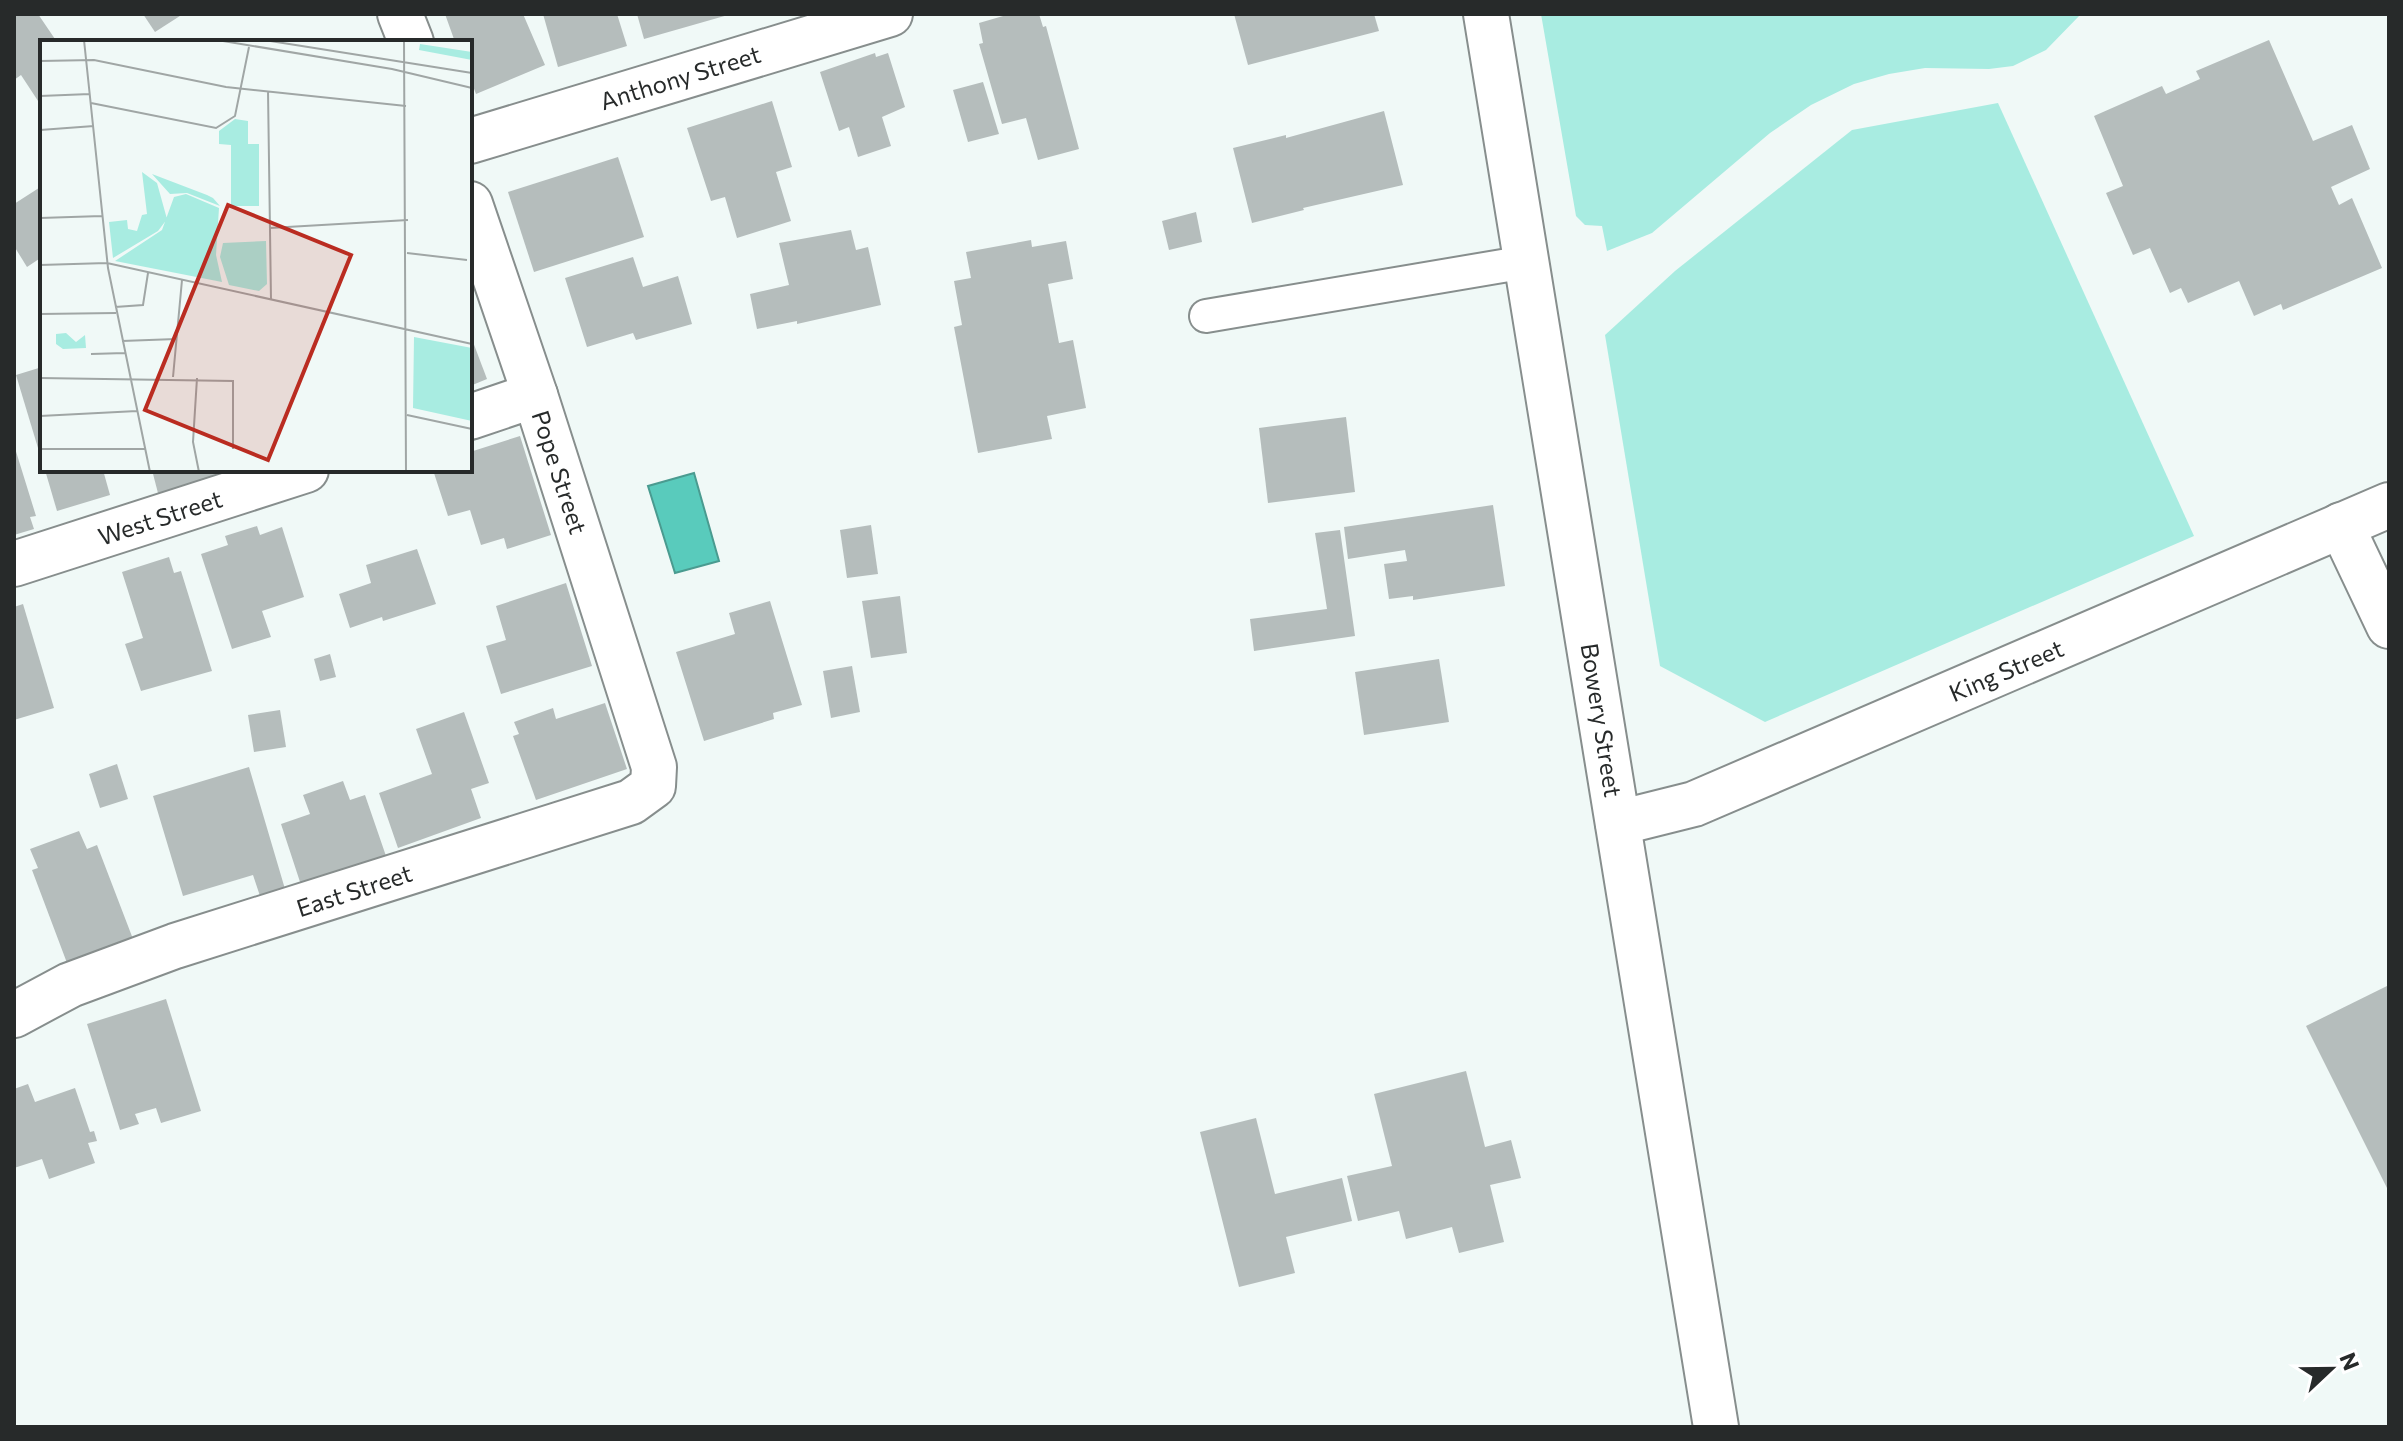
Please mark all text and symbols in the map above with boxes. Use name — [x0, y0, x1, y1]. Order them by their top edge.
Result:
street label: Anthony Street — [596, 39, 764, 115]
inset map — [40, 40, 472, 472]
street label: Pope Street — [526, 407, 594, 538]
street label: West Street — [94, 483, 226, 551]
street label: King Street — [1944, 633, 2068, 707]
street label: Bowery Street — [1576, 641, 1628, 799]
street label: East Street — [292, 858, 416, 922]
north arrow — [2291, 1329, 2371, 1409]
text: N — [2334, 1349, 2366, 1374]

